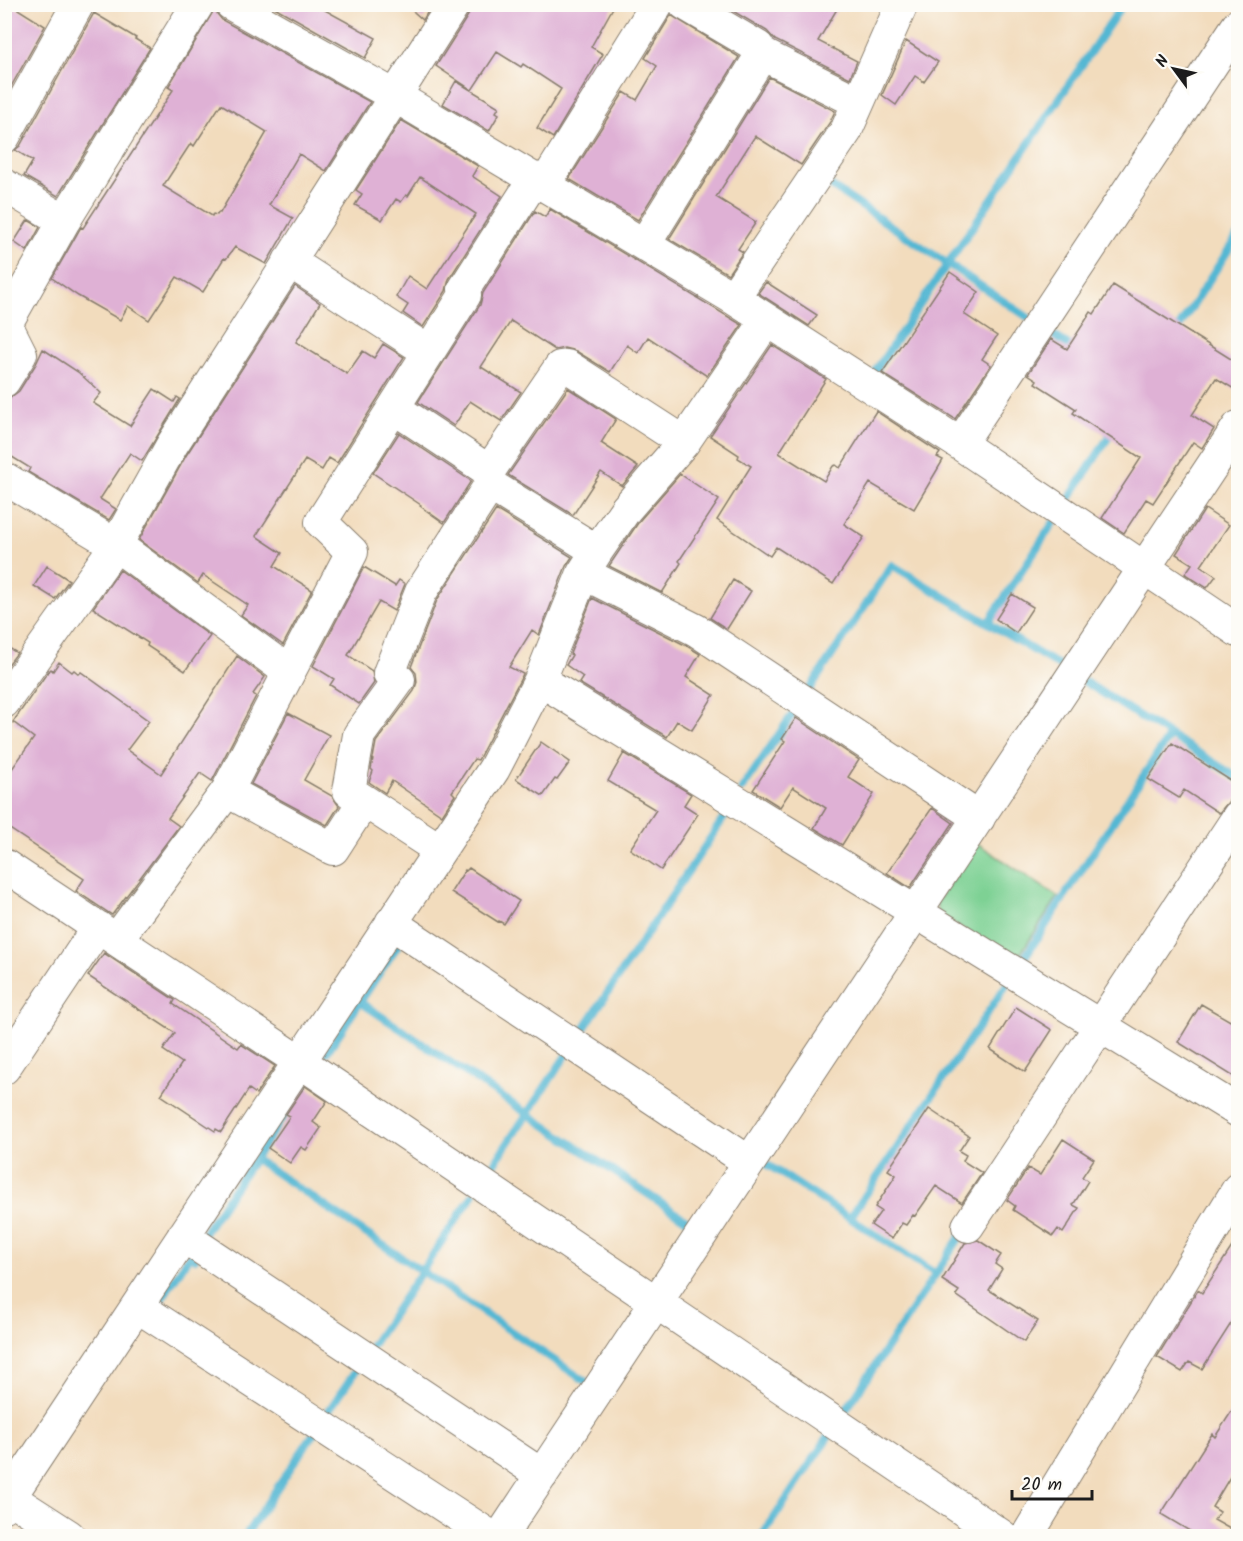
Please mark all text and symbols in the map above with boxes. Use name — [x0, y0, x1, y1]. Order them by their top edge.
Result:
north arrow — [1144, 39, 1204, 99]
text: N — [1149, 51, 1176, 73]
scale bar — [1012, 1463, 1092, 1501]
text: 20 m — [1021, 1471, 1062, 1500]

